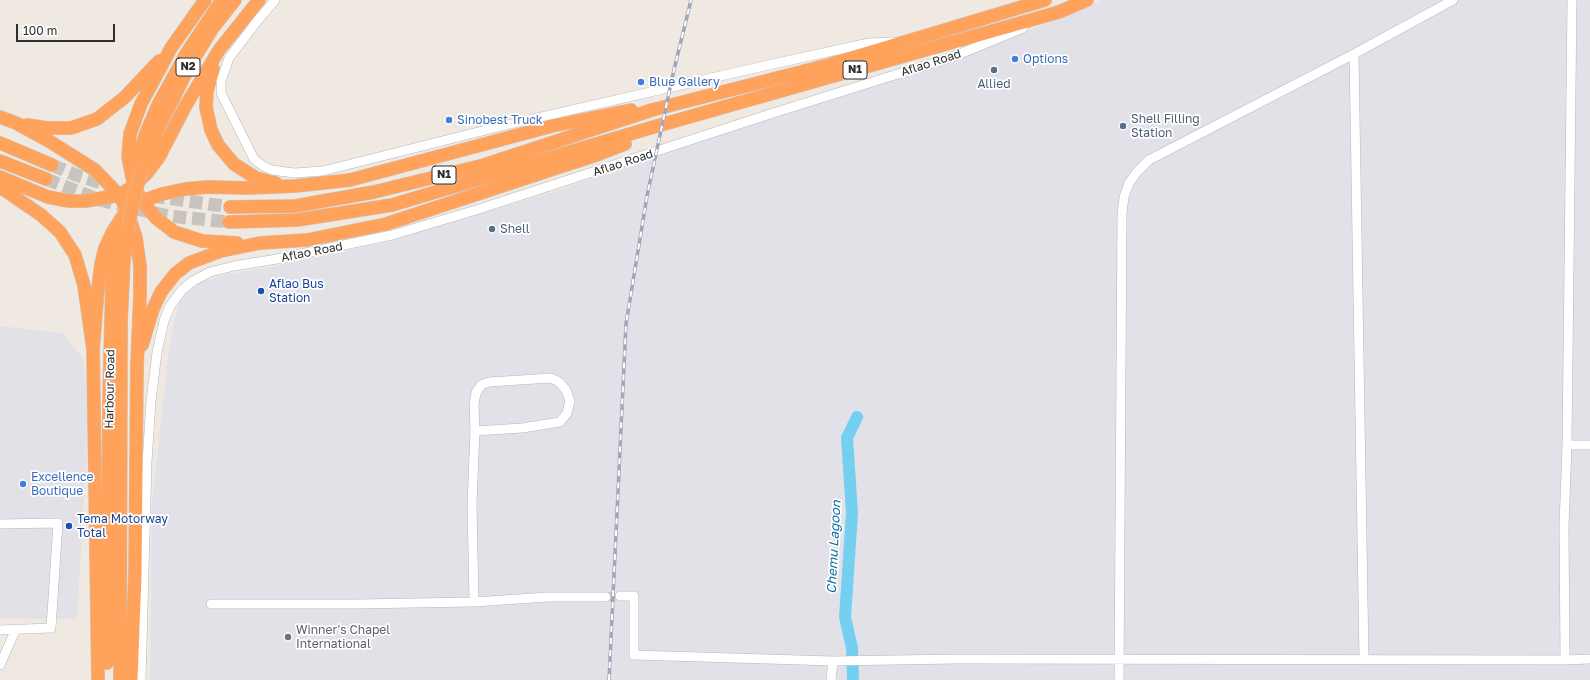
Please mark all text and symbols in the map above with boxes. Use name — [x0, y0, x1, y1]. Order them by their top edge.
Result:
scale bar — [18, 16, 117, 42]
text: 100 m — [23, 23, 57, 38]
street label: Aflao Road — [899, 47, 963, 79]
place label: Options — [1023, 52, 1068, 66]
marker: Options — [1010, 54, 1020, 64]
road number: N2 — [176, 58, 200, 76]
road number: N1 — [843, 61, 867, 79]
marker: Allied — [989, 65, 999, 75]
place label: Blue Gallery — [649, 75, 720, 89]
marker: Blue Gallery — [636, 77, 646, 87]
place label: Allied — [977, 77, 1011, 91]
place label: Shell Filling Station — [1131, 112, 1200, 140]
place label: Sinobest Truck — [457, 113, 543, 127]
marker: Sinobest Truck — [444, 115, 454, 125]
marker: Shell Filling Station — [1118, 121, 1128, 131]
street label: Aflao Road — [591, 147, 655, 179]
road number: N1 — [432, 166, 456, 184]
place label: Shell — [500, 222, 530, 236]
marker: Shell — [487, 224, 497, 234]
street label: Aflao Road — [280, 239, 344, 265]
place label: Aflao Bus Station — [269, 277, 324, 305]
marker: Aflao Bus Station — [256, 286, 266, 296]
street label: Harbour Road — [102, 349, 118, 429]
place label: Excellence Boutique — [31, 470, 94, 498]
marker: Excellence Boutique — [18, 479, 28, 489]
water label: Chemu Lagoon — [824, 500, 844, 594]
place label: Tema Motorway Total — [77, 512, 168, 540]
marker: Tema Motorway Total — [64, 521, 74, 531]
place label: Winner's Chapel International — [296, 623, 390, 651]
marker: Winner's Chapel International — [283, 632, 293, 642]

